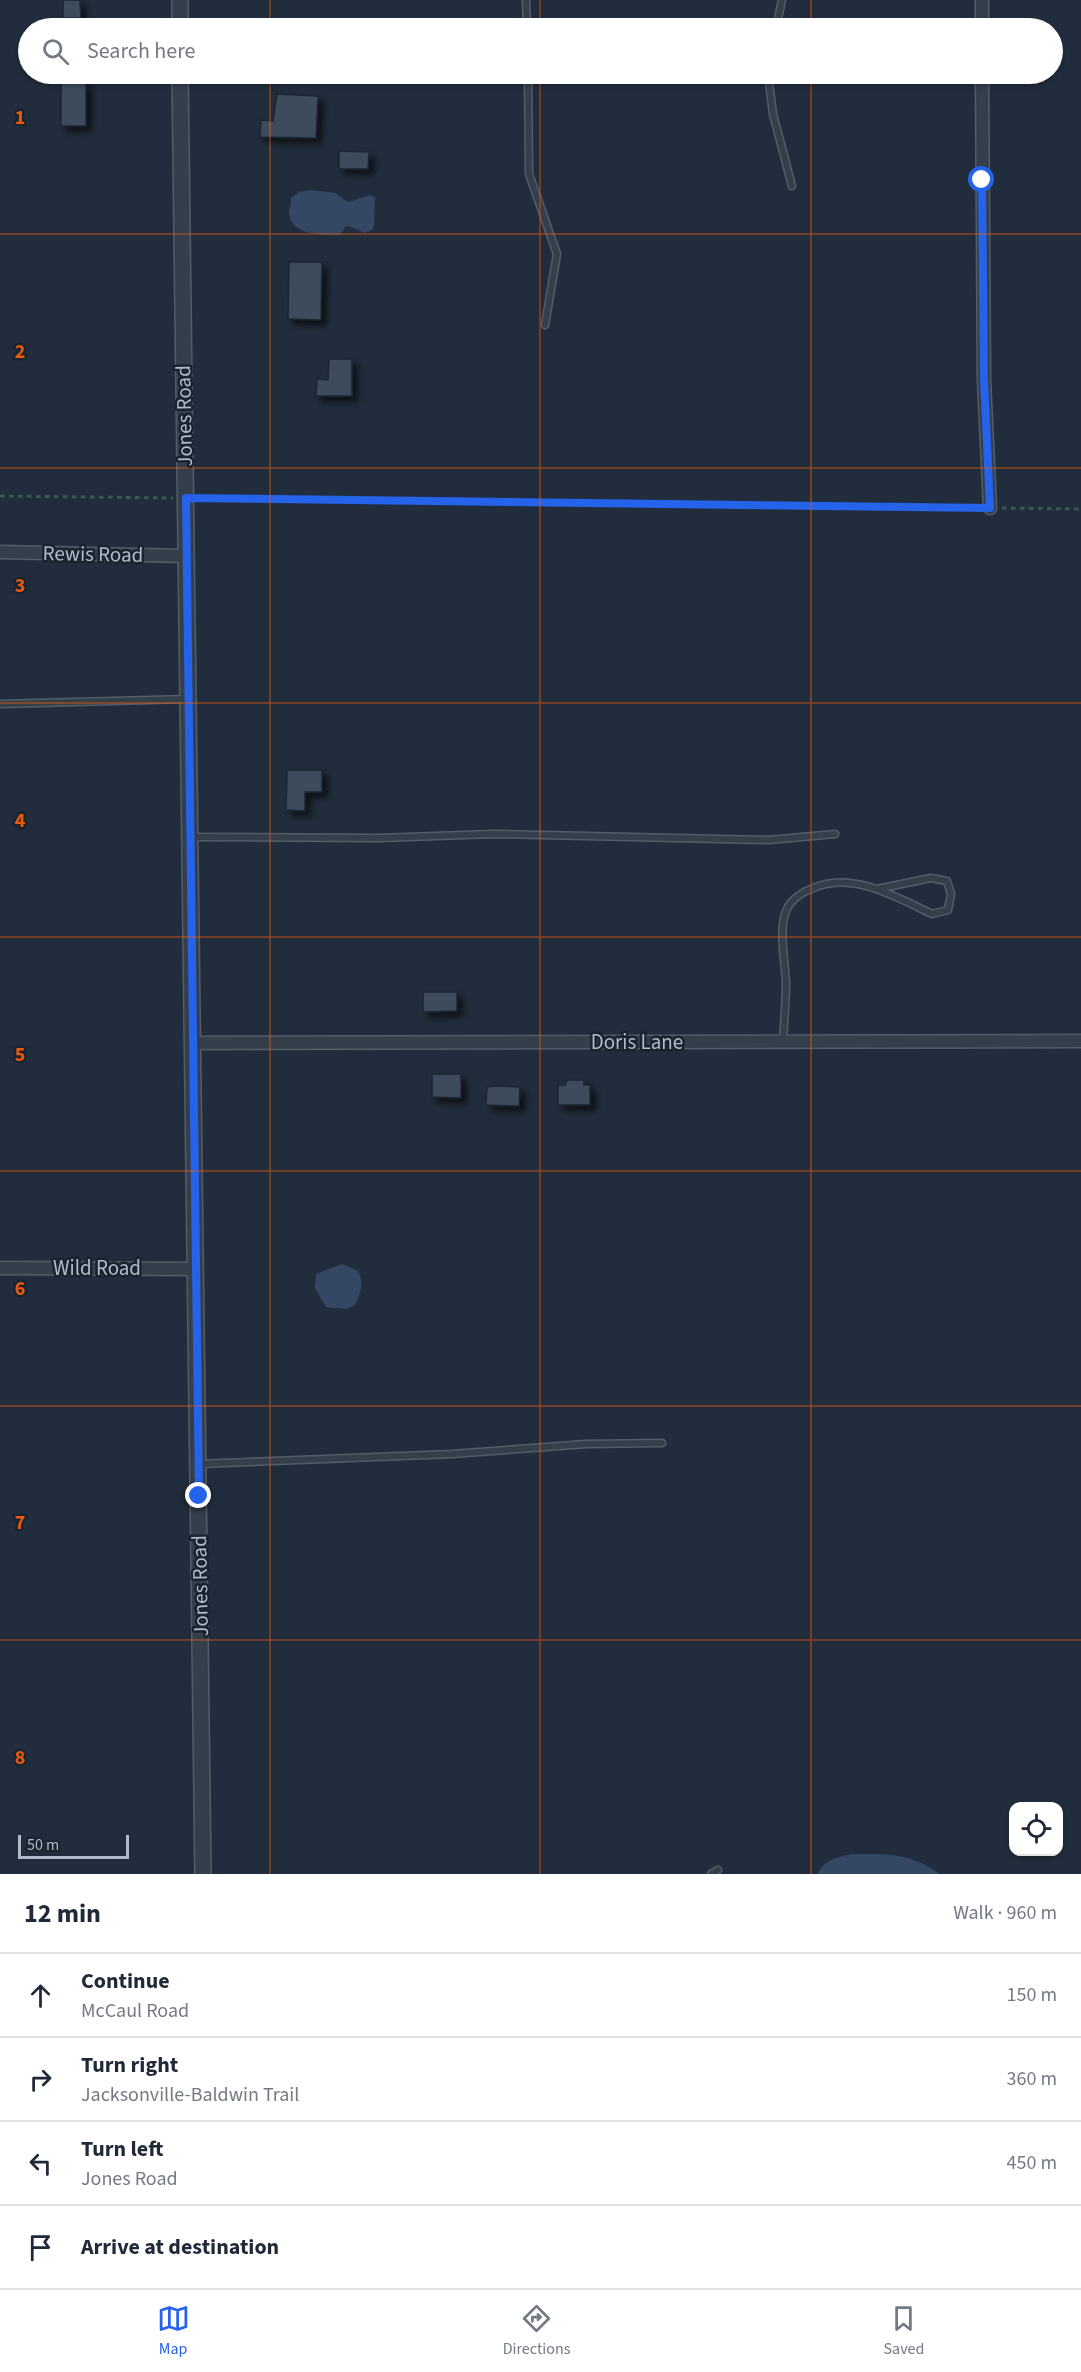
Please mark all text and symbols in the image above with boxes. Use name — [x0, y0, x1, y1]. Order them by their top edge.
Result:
search box — [18, 18, 1063, 84]
icon: search — [39, 35, 72, 68]
text: Search here — [87, 35, 195, 67]
text: 1 — [15, 104, 25, 132]
route start — [968, 166, 994, 192]
text: 2 — [15, 338, 25, 366]
street label: Jones Road — [168, 365, 200, 467]
street label: Rewis Road — [42, 538, 144, 570]
text: 3 — [15, 572, 25, 600]
text: 4 — [15, 807, 26, 835]
street label: Doris Lane — [591, 1027, 683, 1057]
text: 5 — [15, 1041, 25, 1069]
street label: Wild Road — [53, 1253, 141, 1283]
text: 6 — [15, 1275, 25, 1303]
route end — [185, 1482, 211, 1508]
text: 7 — [15, 1509, 25, 1537]
street label: Jones Road — [184, 1535, 216, 1637]
text: 8 — [15, 1744, 25, 1772]
map controls — [1009, 1802, 1063, 1856]
button: locate — [1009, 1802, 1063, 1856]
scale bar — [18, 1832, 129, 1860]
text: 50 m — [27, 1834, 59, 1856]
text: 12 min — [24, 1895, 101, 1932]
text: Walk · 960 m — [953, 1899, 1057, 1927]
text: Continue — [81, 1965, 170, 1997]
icon: ahead — [24, 1979, 57, 2012]
text: 150 m — [1007, 1981, 1057, 2009]
text: McCaul Road — [81, 1997, 189, 2025]
text: Turn right — [81, 2049, 178, 2081]
icon: right — [24, 2063, 57, 2096]
text: 360 m — [1007, 2065, 1057, 2093]
text: Jacksonville-Baldwin Trail — [81, 2081, 299, 2109]
text: Turn left — [81, 2133, 163, 2165]
icon: left — [24, 2147, 57, 2180]
text: 450 m — [1007, 2149, 1057, 2177]
text: Jones Road — [81, 2165, 178, 2193]
icon: arrive — [24, 2231, 57, 2264]
text: Arrive at destination — [81, 2231, 279, 2263]
tab: Map — [157, 2302, 190, 2360]
tab: Directions — [503, 2302, 570, 2360]
tab: Saved — [884, 2302, 924, 2360]

